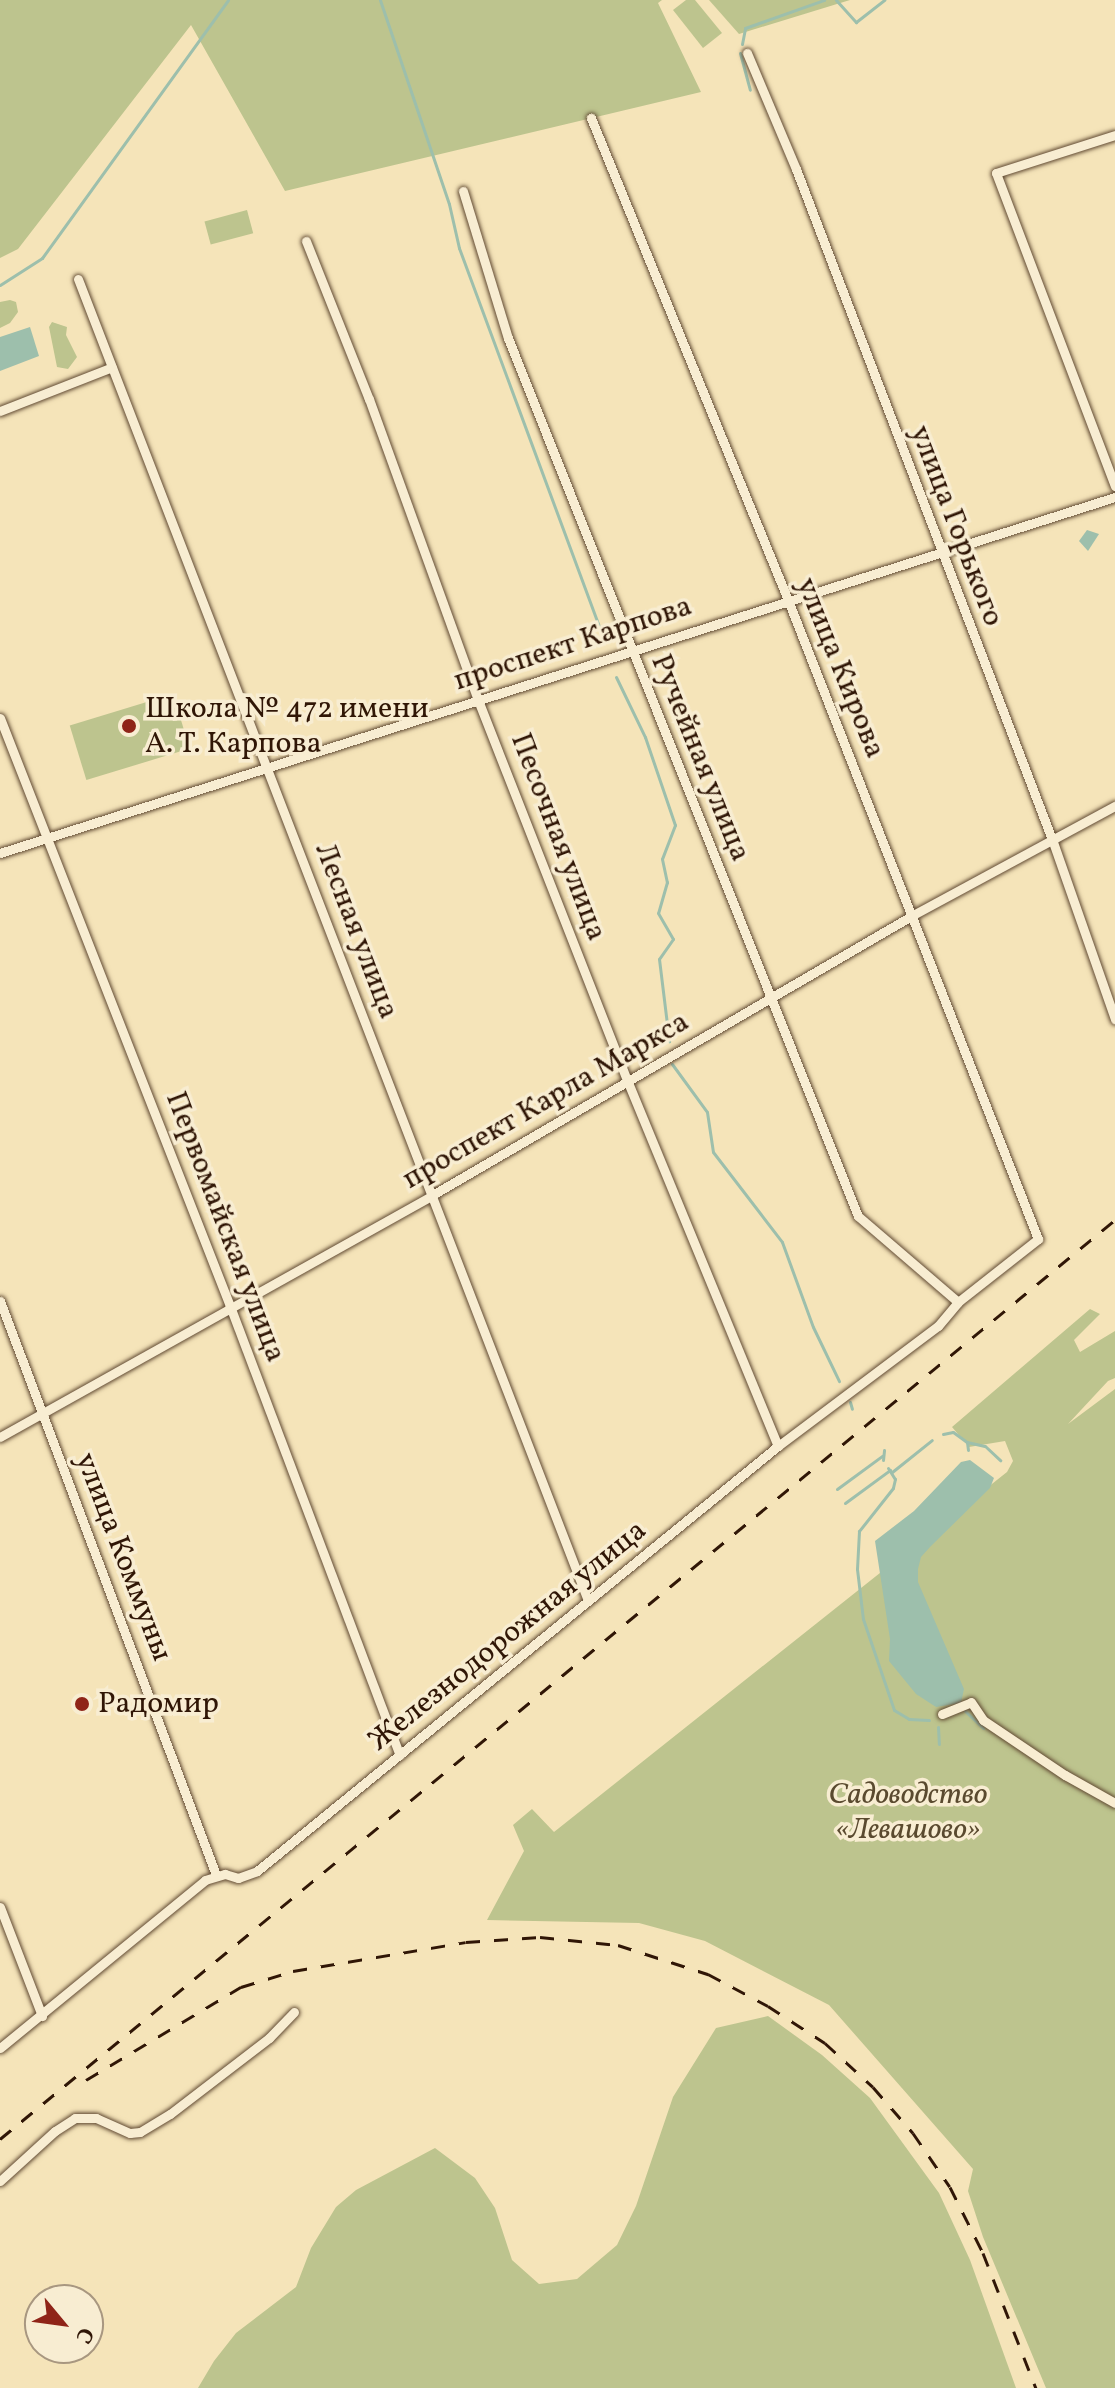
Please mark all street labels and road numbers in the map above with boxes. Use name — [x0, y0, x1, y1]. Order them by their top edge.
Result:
street label: улица Горького — [901, 420, 1011, 632]
street label: улица Кирова — [787, 573, 893, 763]
street label: проспект Карпова — [450, 589, 696, 699]
street label: Ручейная улица — [642, 649, 758, 867]
street label: Песочная улица — [502, 728, 614, 946]
street label: Лесная улица — [306, 838, 406, 1024]
street label: проспект Карла Маркса — [396, 1004, 696, 1198]
street label: Первомайская улица — [157, 1086, 293, 1368]
street label: улица Коммуны — [67, 1448, 179, 1666]
street label: Железнодорожная улица — [362, 1513, 654, 1759]

